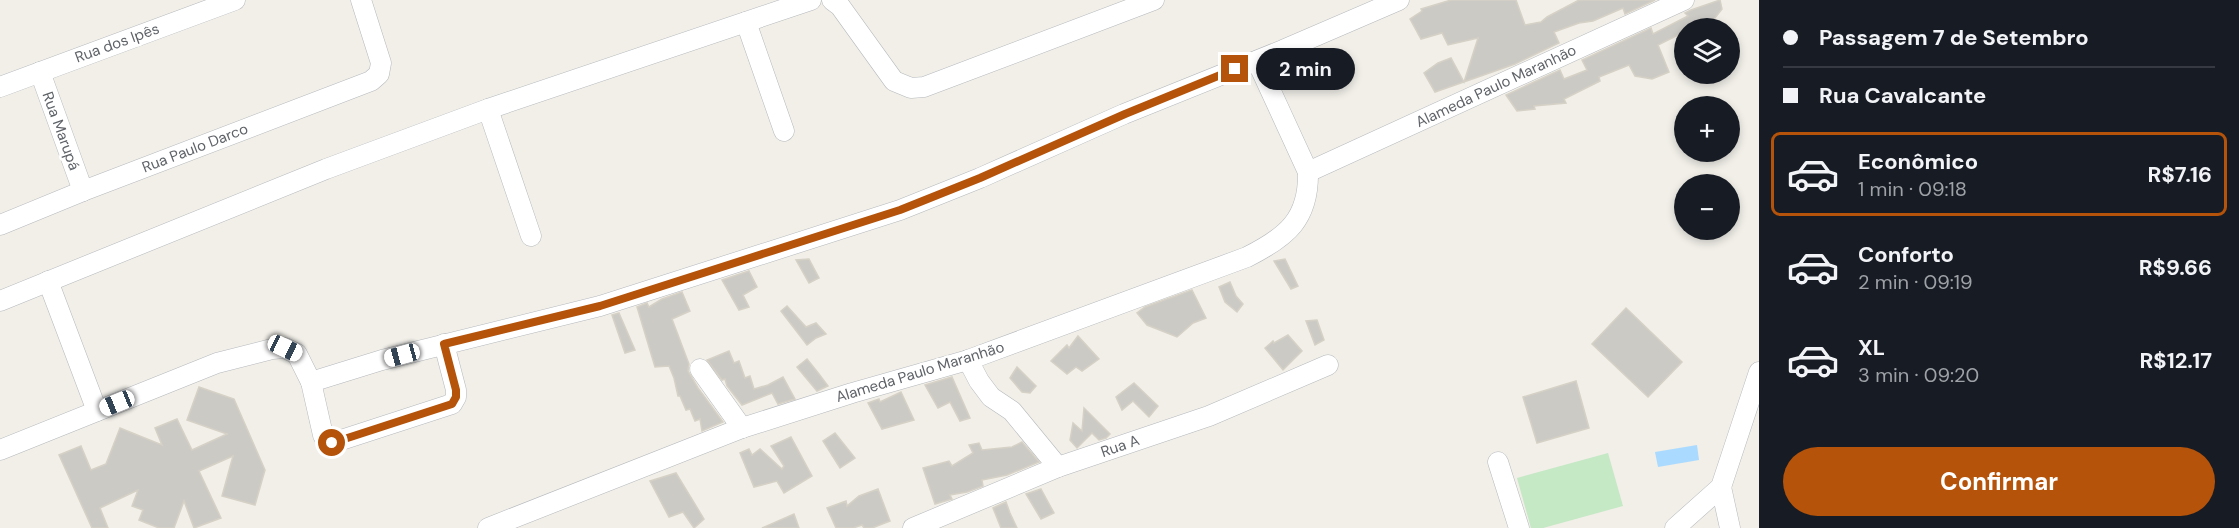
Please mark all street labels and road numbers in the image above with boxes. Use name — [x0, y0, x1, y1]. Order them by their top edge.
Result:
street label: Rua dos Ipês — [72, 18, 162, 68]
street label: Alameda Paulo Maranhão — [1412, 40, 1580, 132]
street label: Rua Marupá — [38, 89, 84, 173]
street label: Rua Paulo Darco — [139, 119, 251, 177]
street label: Alameda Paulo Maranhão — [833, 337, 1007, 407]
street label: Rua A — [1098, 430, 1142, 462]

